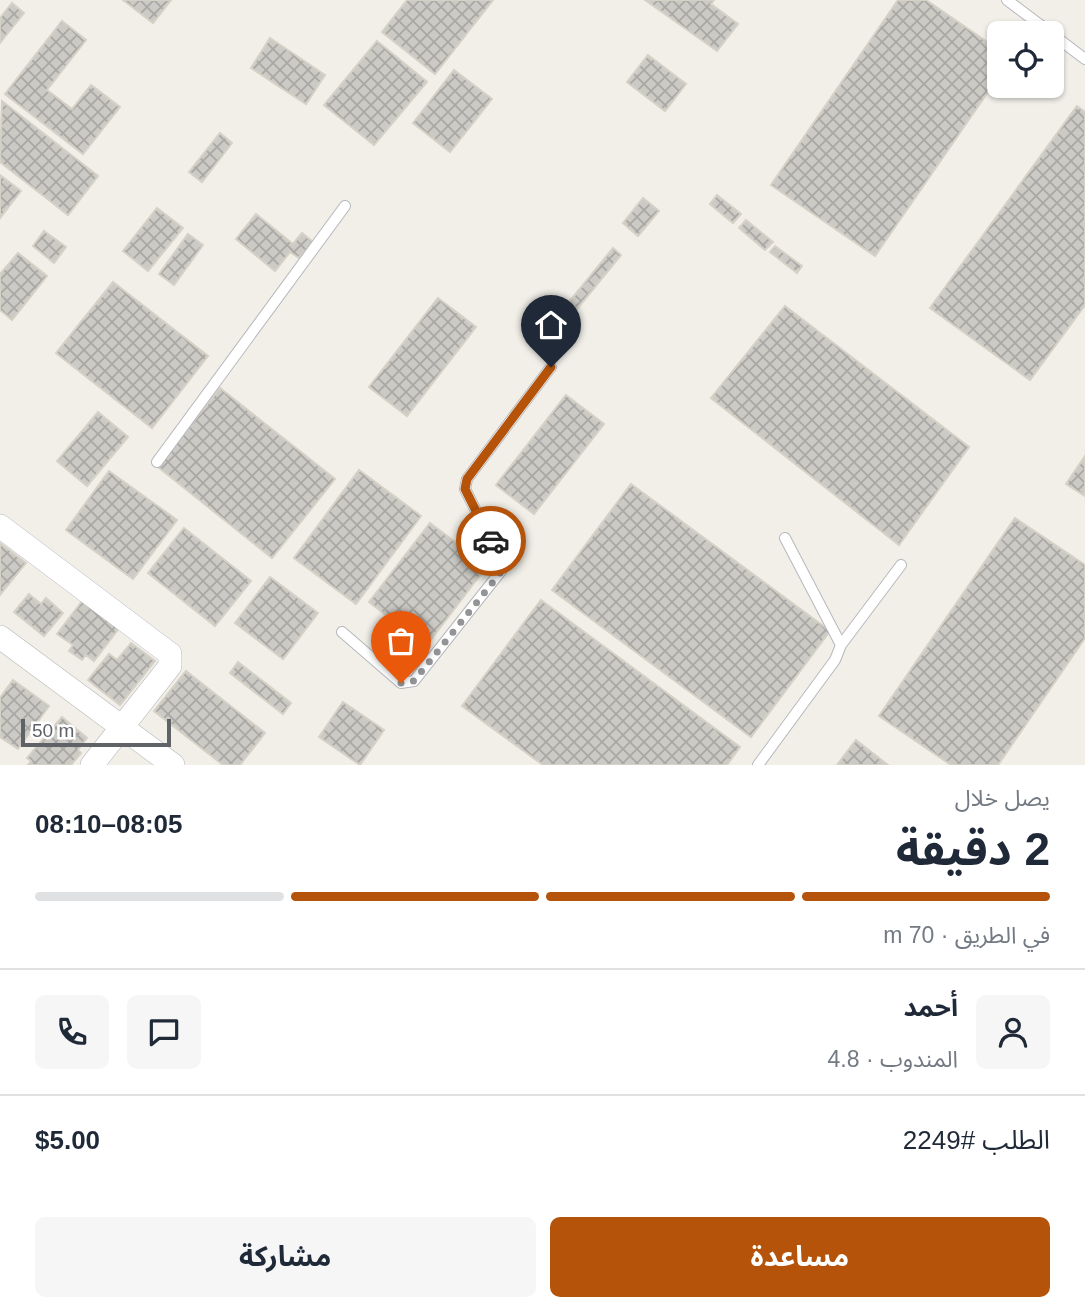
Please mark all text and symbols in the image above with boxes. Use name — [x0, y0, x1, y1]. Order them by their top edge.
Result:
map controls — [987, 21, 1064, 98]
button: locate — [987, 21, 1064, 98]
pin — [521, 295, 581, 367]
icon: home — [532, 306, 570, 344]
courier — [456, 506, 526, 576]
icon: car — [472, 522, 510, 560]
pin — [371, 611, 431, 683]
icon: bag — [382, 622, 420, 660]
scale bar — [21, 716, 172, 748]
text: 50 m — [32, 720, 74, 741]
text: يصل خلال — [955, 785, 1050, 811]
text: 08:05–08:10 — [35, 809, 182, 839]
text: 2 دقيقة — [896, 823, 1050, 875]
text: في الطريق · 70 m — [883, 922, 1050, 948]
text: أحمد — [904, 992, 958, 1022]
button: phone — [35, 995, 109, 1069]
button: chat — [127, 995, 201, 1069]
button: person — [976, 995, 1050, 1069]
text: المندوب · 4.8 — [828, 1046, 958, 1072]
text: $5.00 — [35, 1125, 100, 1155]
text: الطلب #2249 — [903, 1125, 1050, 1155]
button: مشاركة — [35, 1217, 536, 1297]
button: مساعدة — [550, 1217, 1050, 1297]

